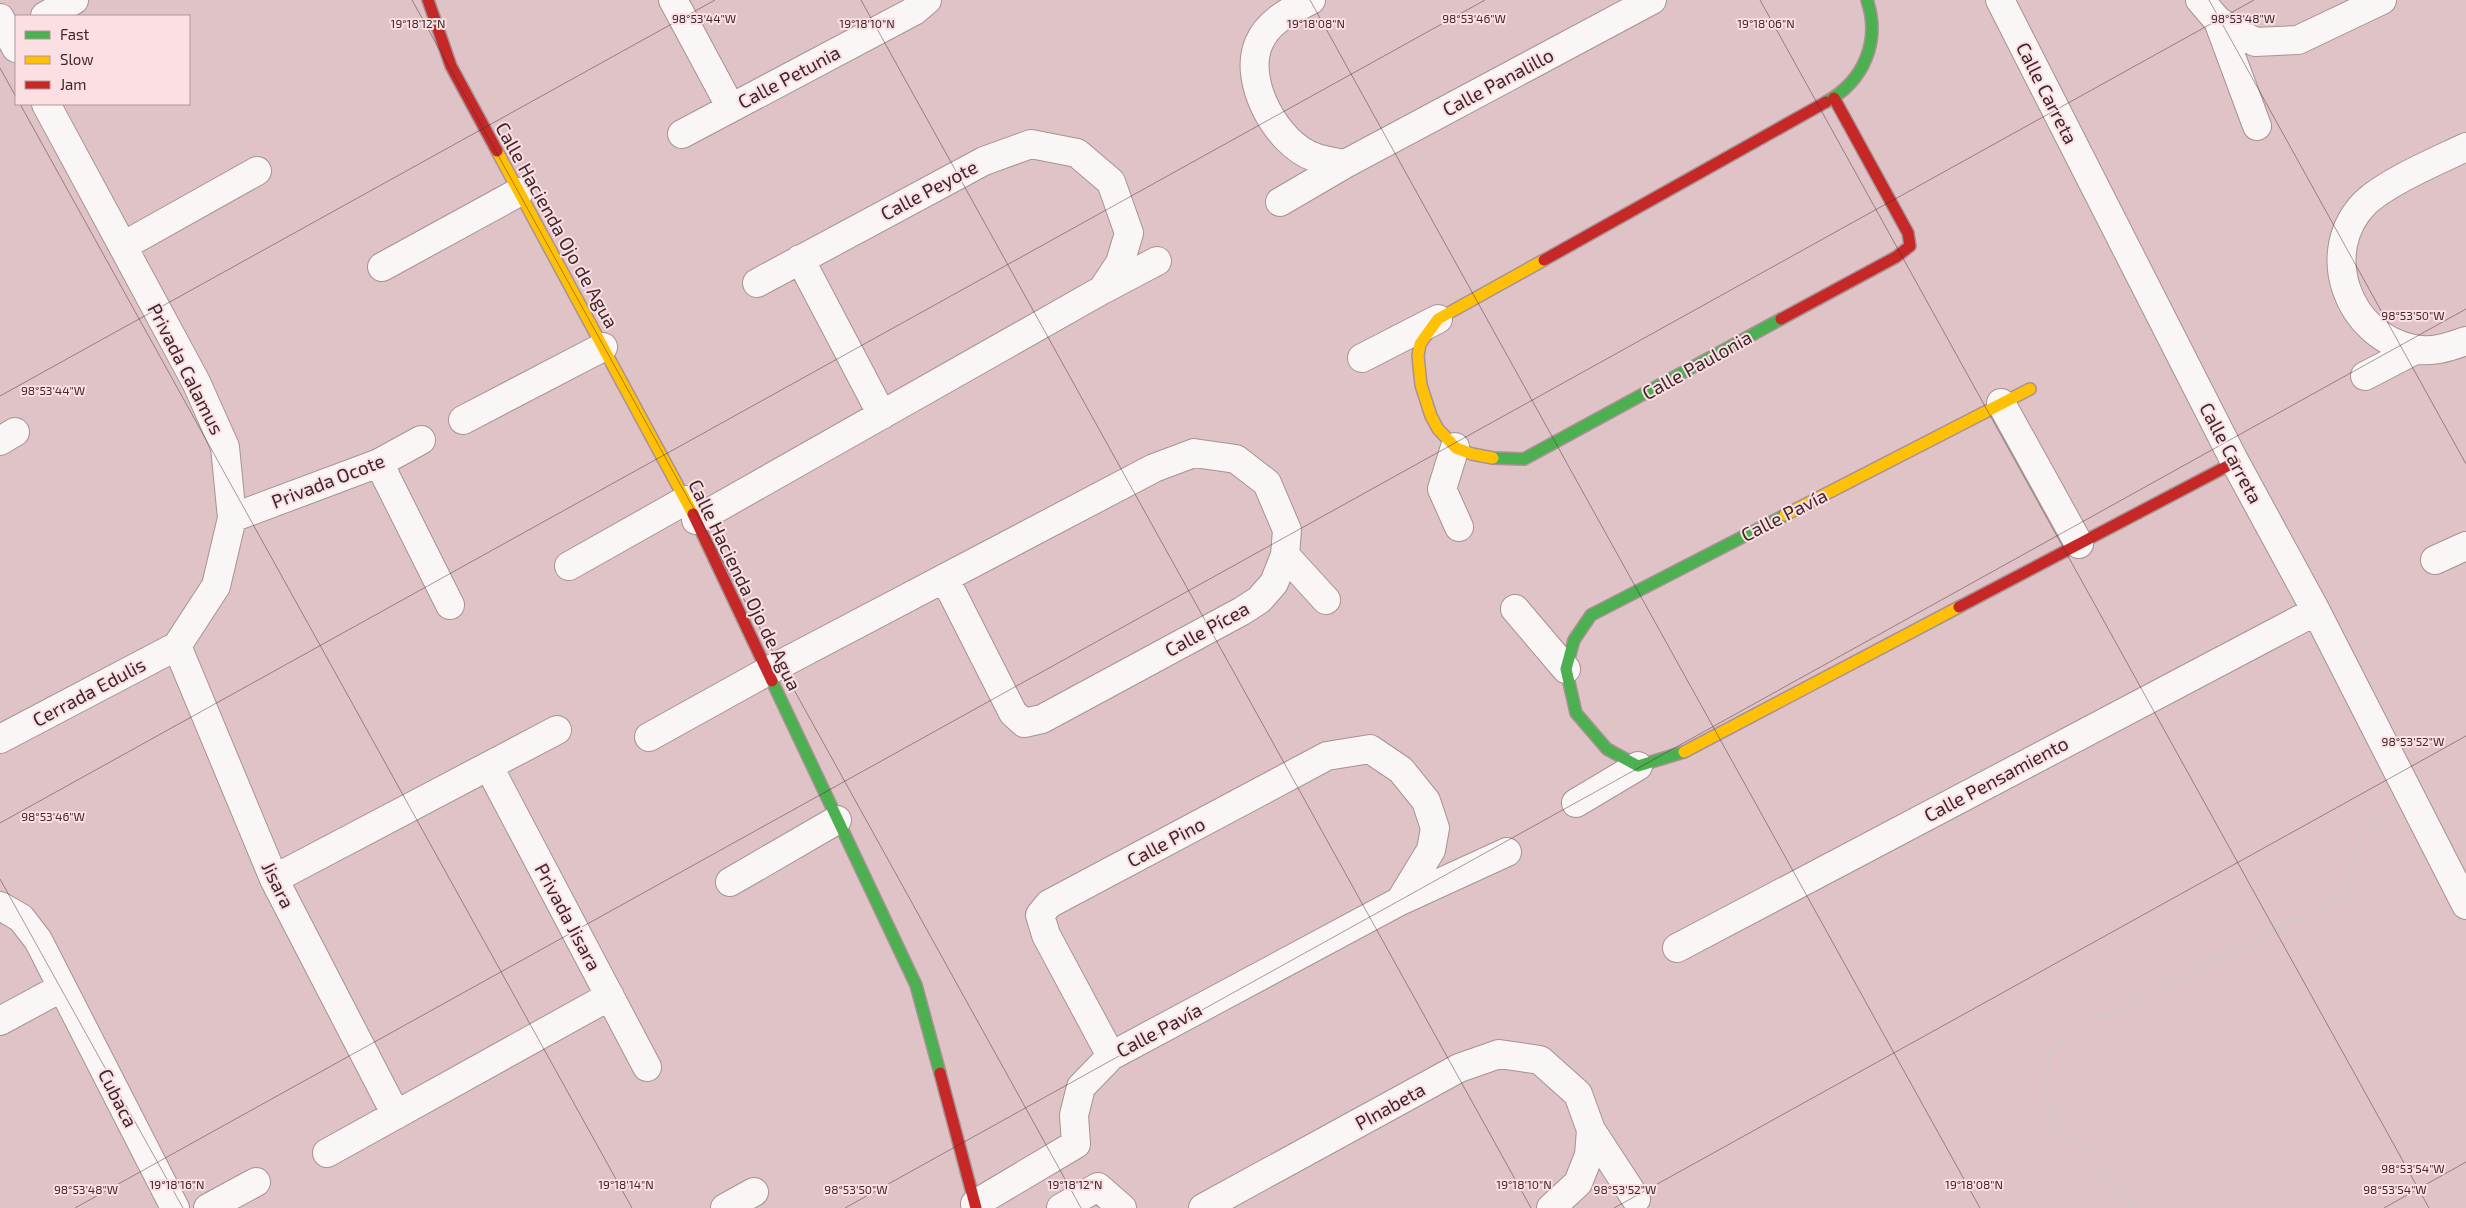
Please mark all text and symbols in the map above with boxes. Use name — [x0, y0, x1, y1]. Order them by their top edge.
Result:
text: 98°53'44"W — [672, 11, 736, 25]
text: 98°53'46"W — [1442, 11, 1506, 25]
text: 98°53'48"W — [2211, 11, 2275, 25]
legend — [15, 15, 190, 105]
text: 19°18'12"N — [391, 16, 445, 30]
text: 19°18'10"N — [839, 16, 895, 30]
text: 19°18'08"N — [1287, 16, 1345, 30]
text: 19°18'06"N — [1737, 16, 1795, 30]
text: Fast — [60, 25, 90, 43]
street label: Calle Carreta — [2012, 38, 2083, 148]
street label: Calle Petunia — [734, 40, 844, 113]
street label: Calle Panalillo — [1438, 43, 1557, 120]
text: Slow — [60, 50, 94, 68]
text: Jam — [60, 75, 86, 93]
street label: Calle Hacienda Ojo de Agua — [491, 118, 624, 332]
street label: Calle Peyote — [876, 154, 981, 225]
street label: Privada Calamus — [144, 299, 229, 438]
text: 98°53'50"W — [2381, 308, 2445, 322]
street label: Calle Paulonia — [1638, 325, 1756, 404]
text: 98°53'44"W — [21, 383, 85, 397]
street label: Calle Carreta — [2195, 398, 2268, 507]
street label: Privada Ocote — [268, 448, 388, 513]
street label: Calle Hacienda Ojo de Agua — [684, 476, 807, 694]
street label: Calle Pavía — [1737, 483, 1831, 546]
street label: Calle Pícea — [1161, 596, 1253, 661]
street label: Cerrada Edulis — [28, 652, 149, 731]
street label: Calle Pensamiento — [1920, 731, 2072, 826]
text: 98°53'52"W — [2382, 734, 2444, 748]
text: 98°53'46"W — [21, 809, 85, 823]
street label: Calle Pino — [1123, 812, 1209, 872]
street label: Jisara — [257, 858, 300, 912]
street label: Privada Jisara — [530, 859, 606, 974]
street label: Calle Pavía — [1112, 997, 1206, 1062]
street label: Cubaca — [94, 1065, 143, 1131]
street label: PInabeta — [1351, 1077, 1429, 1134]
text: 98°53'54"W — [2381, 1161, 2445, 1175]
text: 19°18'16"N — [150, 1177, 204, 1191]
text: 19°18'14"N — [598, 1177, 654, 1191]
text: 19°18'12"N — [1048, 1177, 1102, 1191]
text: 19°18'10"N — [1496, 1177, 1552, 1191]
text: 19°18'08"N — [1945, 1177, 2003, 1191]
text: 98°53'48"W — [54, 1182, 118, 1196]
text: 98°53'50"W — [824, 1182, 888, 1196]
text: 98°53'52"W — [1594, 1182, 1656, 1196]
text: 98°53'54"W — [2363, 1182, 2427, 1196]

